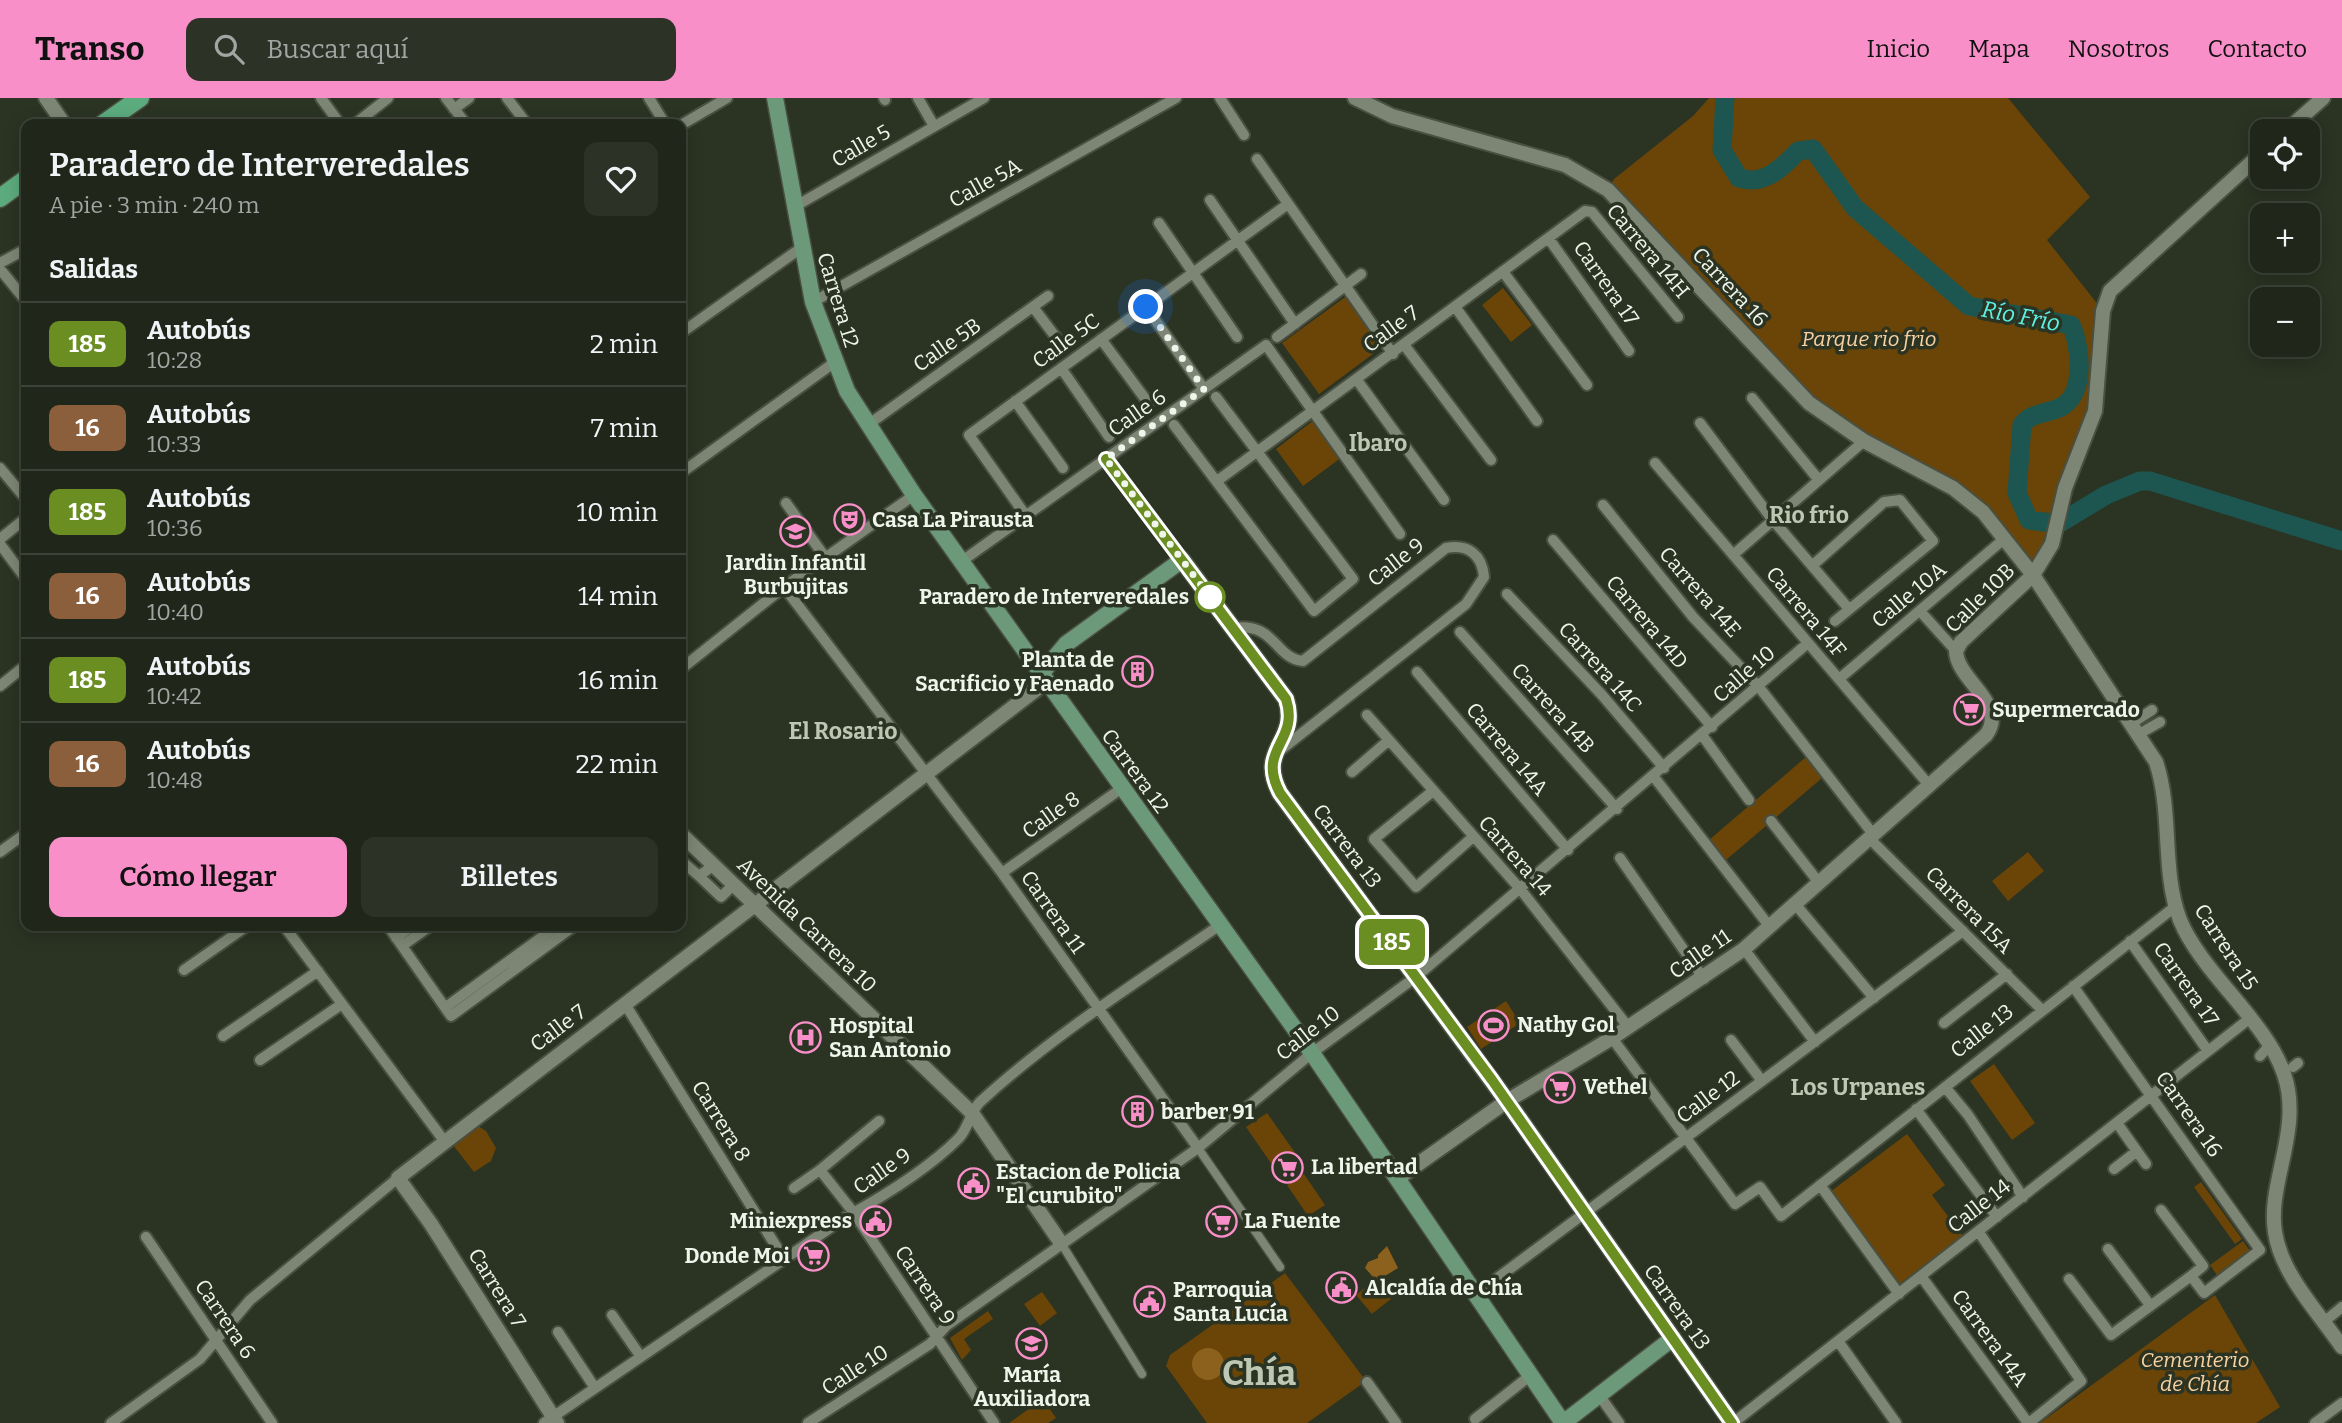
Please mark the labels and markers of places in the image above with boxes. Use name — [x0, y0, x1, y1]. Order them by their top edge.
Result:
theatre icon: Casa La Pirausta — [832, 503, 866, 537]
place label: Casa La Pirausta — [872, 507, 1034, 533]
school or university icon: Jardin Infantil Burbujitas — [779, 514, 813, 548]
place label: Jardin Infantil Burbujitas — [725, 550, 867, 600]
marker: Paradero de Interveredales — [1195, 582, 1225, 612]
place label: Paradero de Interveredales — [919, 584, 1189, 610]
place label: Planta de Sacrificio y Faenado — [915, 647, 1114, 697]
building icon: Planta de Sacrificio y Faenado — [1120, 655, 1154, 689]
supermarket icon: Supermercado — [1952, 693, 1986, 727]
place label: Supermercado — [1992, 697, 2140, 723]
sports icon: Nathy Gol — [1477, 1008, 1511, 1042]
place label: Nathy Gol — [1517, 1012, 1615, 1038]
place label: Hospital San Antonio — [829, 1013, 951, 1063]
hospital icon: Hospital San Antonio — [789, 1021, 823, 1055]
supermarket icon: Vethel — [1543, 1070, 1577, 1104]
place label: Vethel — [1583, 1074, 1648, 1100]
building icon: barber 91 — [1121, 1095, 1155, 1129]
place label: barber 91 — [1161, 1099, 1254, 1125]
supermarket icon: La libertad — [1271, 1150, 1305, 1184]
place label: La libertad — [1311, 1154, 1418, 1180]
place label: Estacion de Policia "El curubito" — [996, 1159, 1180, 1209]
public building icon: Estacion de Policia "El curubito" — [956, 1167, 990, 1201]
public building icon: Miniexpress — [858, 1204, 892, 1238]
supermarket icon: La Fuente — [1204, 1204, 1238, 1238]
place label: Miniexpress — [730, 1208, 852, 1234]
place label: La Fuente — [1244, 1208, 1341, 1234]
supermarket icon: Donde Moi — [796, 1239, 830, 1273]
place label: Donde Moi — [685, 1243, 790, 1269]
public building icon: Alcaldía de Chía — [1325, 1271, 1359, 1305]
place label: Alcaldía de Chía — [1365, 1275, 1523, 1301]
place label: Parroquia Santa Lucía — [1173, 1277, 1288, 1327]
public building icon: Parroquia Santa Lucía — [1133, 1285, 1167, 1319]
school or university icon: María Auxiliadora — [1015, 1326, 1049, 1360]
place label: María Auxiliadora — [974, 1362, 1091, 1412]

